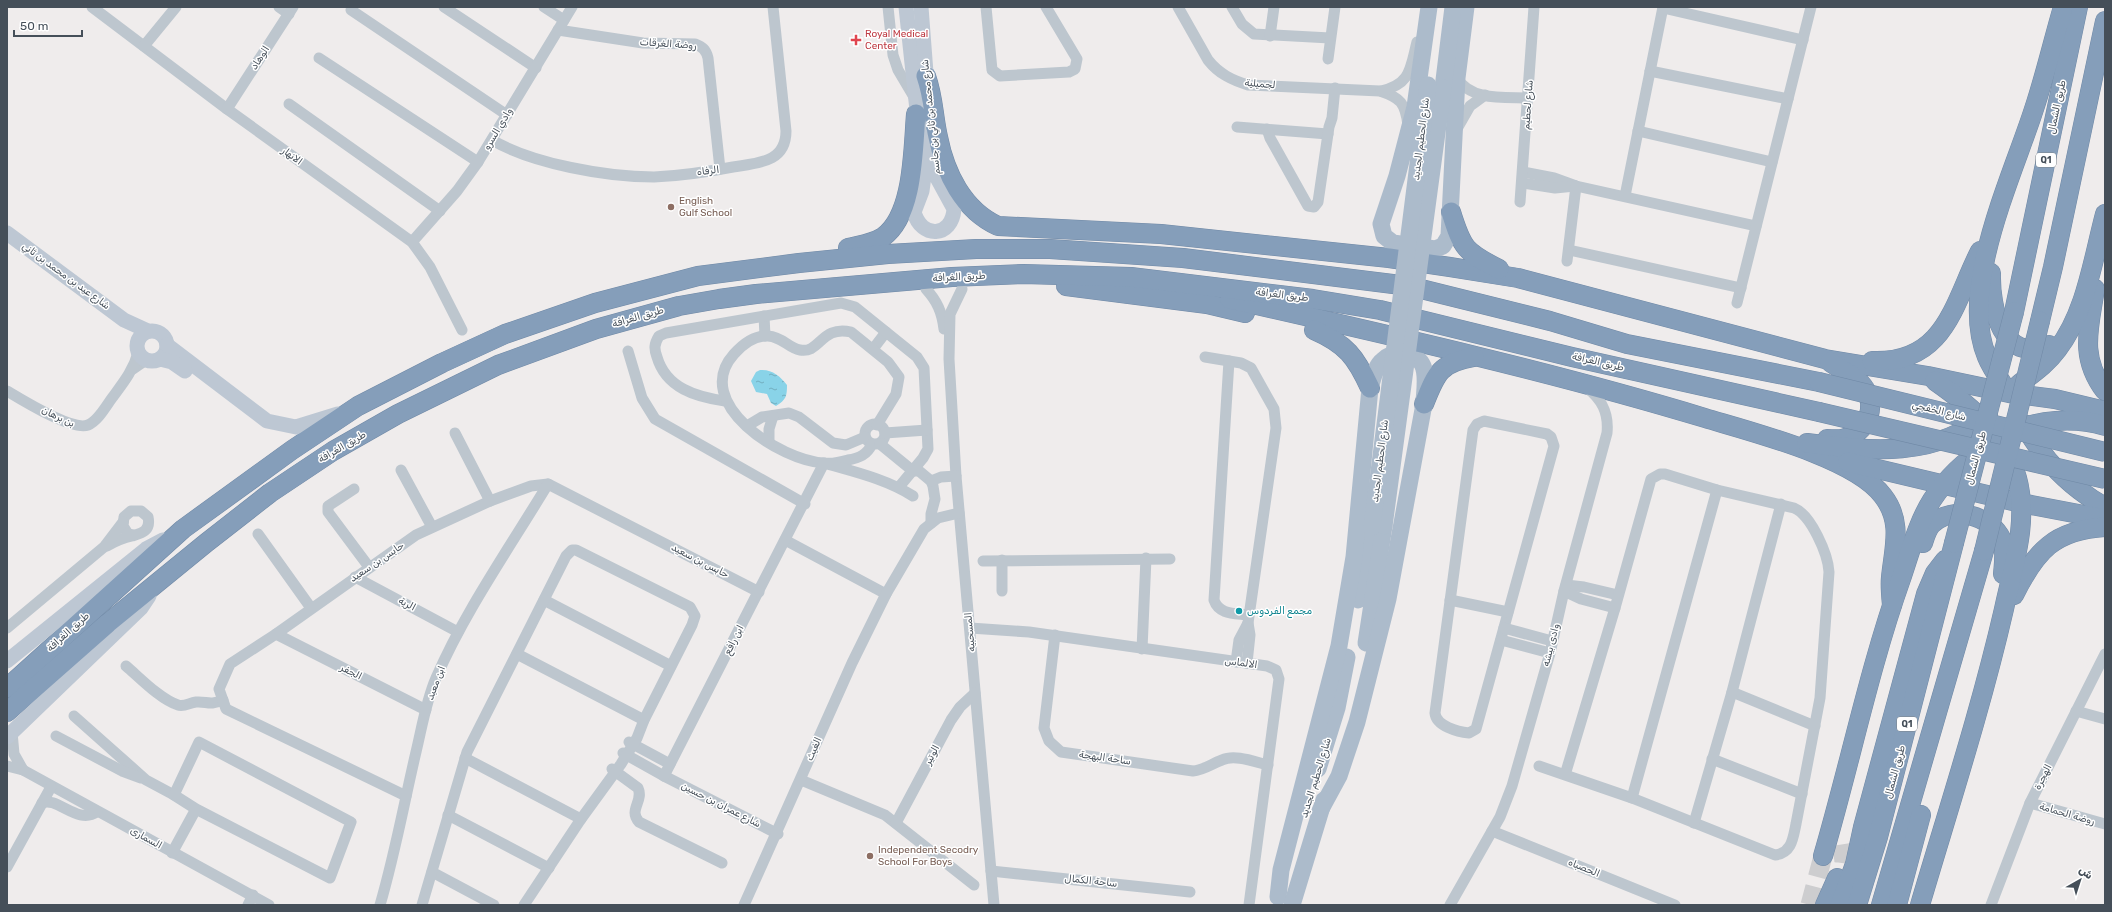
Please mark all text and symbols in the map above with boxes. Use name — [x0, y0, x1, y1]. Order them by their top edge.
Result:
scale bar — [14, 12, 82, 38]
text: 50 m — [20, 19, 48, 33]
place label: Royal Medical Center — [865, 28, 928, 52]
marker: Royal Medical Center — [850, 34, 862, 46]
street label: روضة الغرقات — [639, 36, 697, 52]
street label: الوهاد — [248, 44, 272, 72]
street label: شارع محمد بن ثاني بن جاسم — [919, 58, 945, 175]
street label: لجميلية — [1244, 77, 1276, 91]
street label: طريق الشمال — [2045, 79, 2069, 135]
street label: شارع لحطيم — [1520, 80, 1537, 130]
street label: شارع الحطيم الجديد — [1410, 97, 1433, 181]
street label: وادي السرو — [481, 106, 516, 153]
street label: الانهار — [278, 144, 305, 168]
road number: Q1 — [2036, 153, 2056, 167]
street label: الرفاه — [696, 164, 720, 178]
place label: English Gulf School — [679, 195, 732, 219]
marker: English Gulf School — [666, 202, 676, 212]
street label: شارع عيد بن محمد بن ثاني — [18, 240, 112, 314]
street label: طريق الغرافة — [932, 270, 986, 284]
street label: طريق الغرافة — [1255, 286, 1309, 304]
street label: طريق الغرافة — [611, 304, 665, 330]
street label: طريق الغرافة — [1571, 350, 1625, 374]
street label: شارع الخفجي — [1910, 399, 1967, 425]
street label: بن برهان — [39, 404, 77, 430]
street label: شارع الحطيم الجديد — [1369, 419, 1392, 503]
street label: طريق الغرافة — [316, 429, 368, 465]
street label: طريق الشمال — [1963, 430, 1989, 486]
street label: حابس بن سعيد — [347, 539, 407, 585]
street label: حابس بن سعيد — [669, 541, 731, 581]
street label: الرية — [396, 595, 418, 613]
place label: مجمع الفردوس — [1247, 605, 1312, 618]
marker: مجمع الفردوس — [1234, 606, 1244, 616]
street label: طريق الغرافة — [44, 610, 92, 654]
street label: المسحبيه — [962, 612, 978, 652]
street label: وادى بيشه — [1540, 622, 1562, 668]
street label: ابن رافع — [721, 623, 747, 657]
street label: الالماس — [1224, 655, 1258, 671]
street label: الجفر — [337, 661, 364, 682]
street label: ابن معبد — [424, 664, 448, 702]
road number: Q1 — [1897, 717, 1917, 731]
street label: الغيث — [804, 735, 824, 763]
street label: شارع الحطيم الجديد — [1298, 736, 1335, 820]
street label: الوتير — [921, 743, 942, 768]
street label: طريق الشمال — [1882, 744, 1908, 800]
street label: ساحة البهجة — [1078, 748, 1132, 768]
street label: الهجرة — [2032, 762, 2054, 792]
street label: شارع عمران بن حسين — [679, 780, 763, 831]
street label: روضة الحمامة — [2038, 800, 2096, 828]
street label: السمارى — [128, 824, 164, 852]
place label: Independent Secodry School For Boys — [878, 844, 979, 868]
marker: Independent Secodry School For Boys — [865, 851, 875, 861]
street label: الحصباه — [1566, 856, 1602, 880]
north arrow — [2060, 860, 2100, 900]
text: ش — [2076, 863, 2096, 882]
street label: ساحة الكمال — [1064, 872, 1118, 890]

